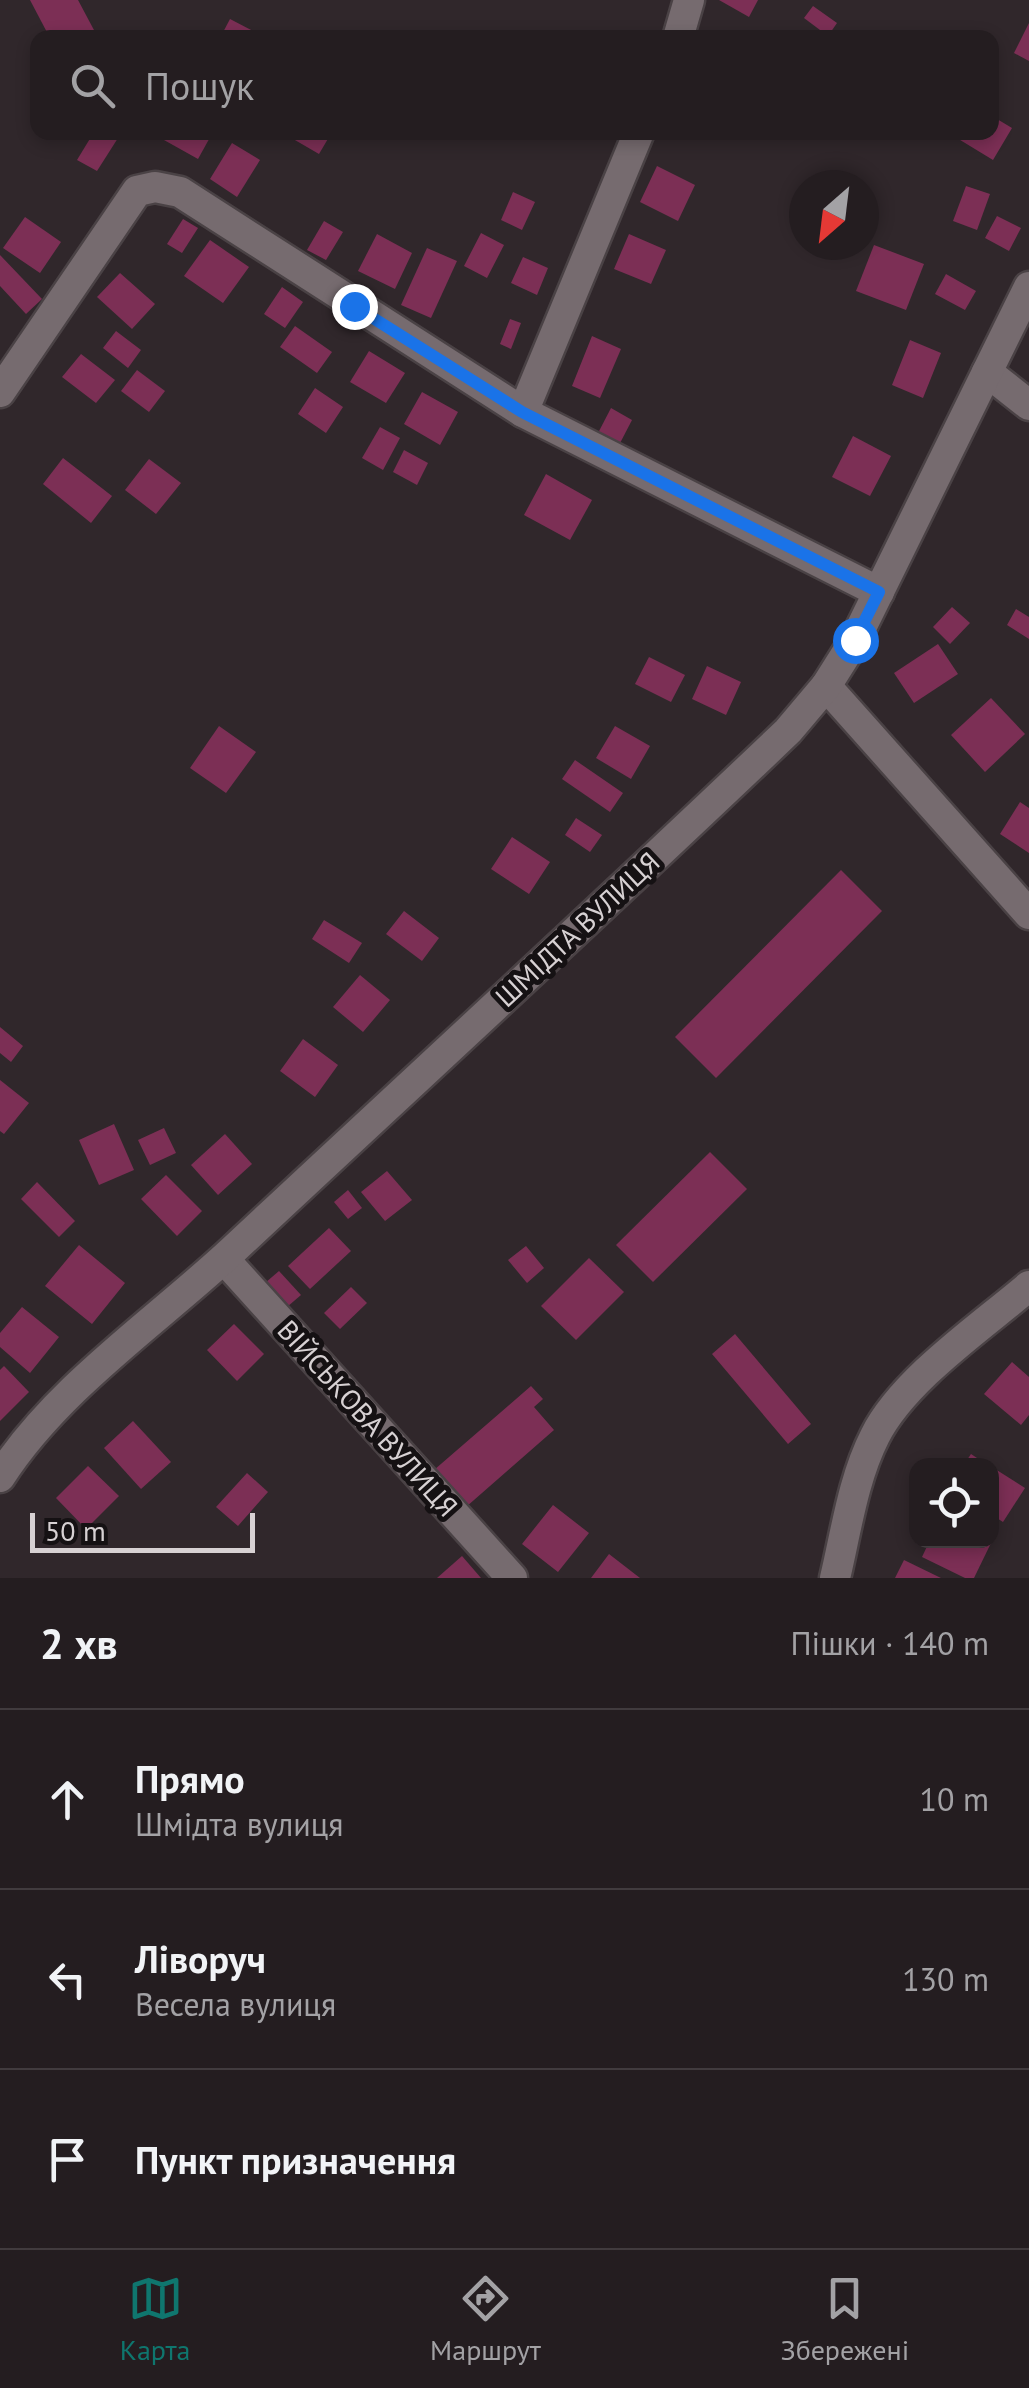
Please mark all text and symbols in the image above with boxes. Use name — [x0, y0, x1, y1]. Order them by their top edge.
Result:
search box — [30, 30, 999, 140]
icon: search — [65, 58, 120, 113]
text: Пошук — [145, 61, 254, 110]
north arrow — [789, 170, 879, 260]
route end — [332, 284, 378, 330]
route start — [833, 618, 879, 664]
street label: ШМІДТА ВУЛИЦЯ — [487, 843, 667, 1015]
street label: ВІЙСЬКОВА ВУЛИЦЯ — [270, 1312, 466, 1524]
map controls — [909, 1458, 999, 1548]
button: locate — [909, 1458, 999, 1548]
scale bar — [30, 1508, 255, 1552]
text: 50 m — [45, 1512, 106, 1549]
text: 2 хв — [40, 1616, 118, 1671]
text: Пішки · 140 m — [791, 1622, 989, 1664]
text: Прямо — [135, 1754, 245, 1803]
icon: ahead — [40, 1772, 95, 1827]
text: 10 m — [920, 1778, 989, 1820]
text: Шмідта вулиця — [135, 1803, 343, 1845]
text: Ліворуч — [135, 1934, 266, 1983]
icon: left — [40, 1952, 95, 2007]
text: 130 m — [902, 1958, 989, 2000]
text: Весела вулиця — [135, 1983, 336, 2025]
icon: arrive — [40, 2132, 95, 2187]
text: Пункт призначення — [135, 2135, 456, 2184]
tab: Карта — [120, 2271, 191, 2368]
tab: Маршрут — [430, 2271, 541, 2368]
tab: Збережені — [780, 2271, 909, 2368]

